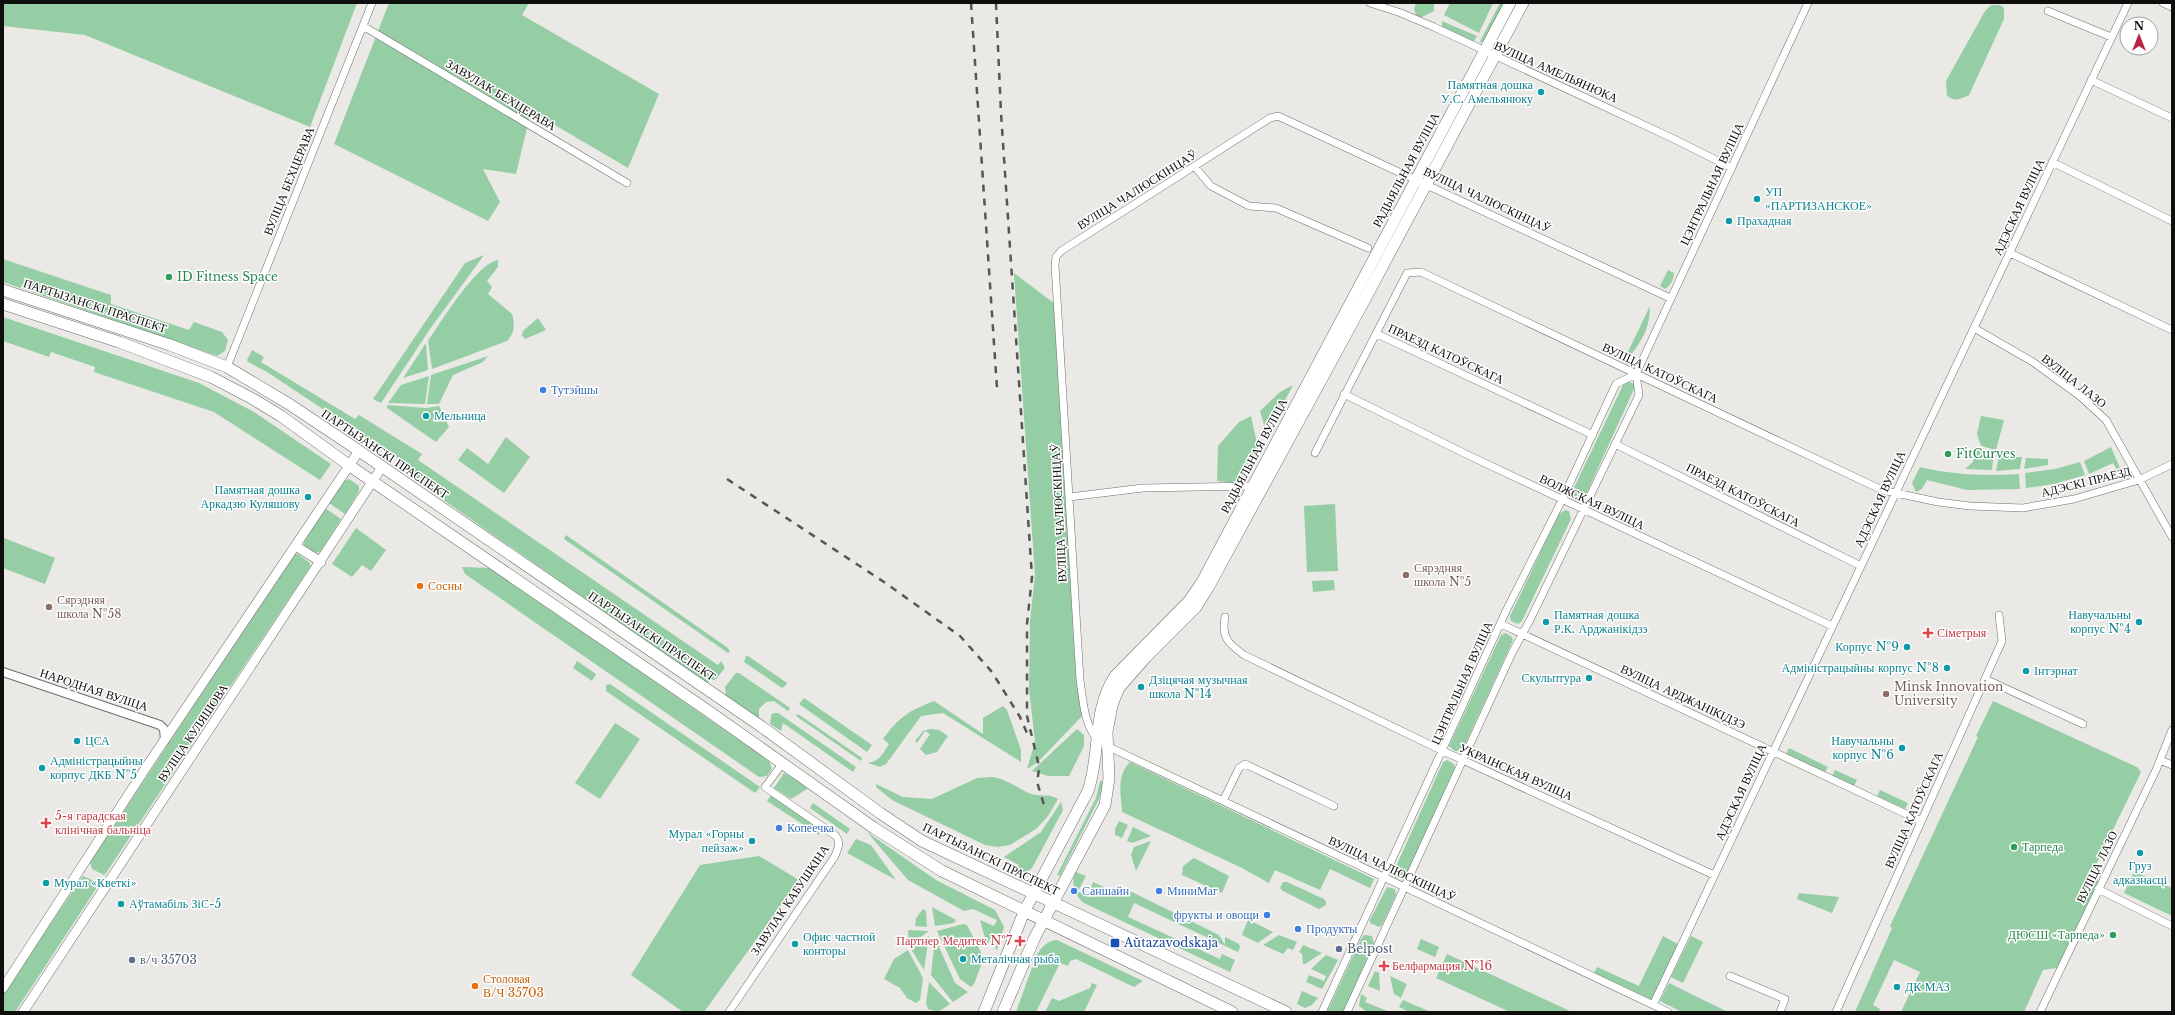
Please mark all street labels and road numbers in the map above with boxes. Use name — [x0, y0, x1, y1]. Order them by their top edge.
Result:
street label: ВУЛІЦА АМЕЛЬЯНЮКА — [1492, 38, 1621, 106]
street label: ЗАВУЛАК БЕХЦЕРАВА — [444, 56, 559, 134]
street label: РАДЫЯЛЬНАЯ ВУЛІЦА — [1369, 109, 1442, 230]
street label: ЦЭНТРАЛЬНАЯ ВУЛІЦА — [1676, 120, 1747, 248]
street label: ВУЛІЦА БЕХЦЕРАВА — [260, 124, 317, 237]
street label: ВУЛІЦА ЧАЛЮСКІНЦАЎ — [1074, 146, 1200, 233]
street label: АДЭСКАЯ ВУЛІЦА — [1990, 156, 2048, 257]
street label: ВУЛІЦА ЧАЛЮСКІНЦАЎ — [1421, 163, 1554, 236]
street label: ПАРТЫЗАНСКІ ПРАСПЕКТ — [22, 275, 169, 336]
street label: ПРАЕЗД КАТОЎСКАГА — [1386, 320, 1507, 387]
street label: ВУЛІЦА КАТОЎСКАГА — [1600, 339, 1721, 406]
street label: ВУЛІЦА ЛАЗО — [2039, 351, 2110, 411]
street label: РАДЫЯЛЬНАЯ ВУЛІЦА — [1217, 395, 1290, 516]
street label: ПАРТЫЗАНСКІ ПРАСПЕКТ — [319, 405, 452, 502]
street label: ВУЛІЦА ЧАЛЮСКІНЦАЎ — [1047, 443, 1070, 583]
street label: АДЭСКАЯ ВУЛІЦА — [1851, 448, 1909, 549]
street label: ПРАЕЗД КАТОЎСКАГА — [1684, 459, 1803, 530]
street label: АДЭСКІ ПРАЕЗД — [2039, 463, 2132, 500]
street label: ВОЛЖСКАЯ ВУЛІЦА — [1537, 471, 1648, 533]
street label: ПАРТЫЗАНСКІ ПРАСПЕКТ — [586, 587, 719, 684]
street label: ЦЭНТРАЛЬНАЯ ВУЛІЦА — [1427, 618, 1496, 747]
street label: ВУЛІЦА АРДЖАНІКІДЗЭ — [1618, 661, 1748, 732]
street label: НАРОДНАЯ ВУЛІЦА — [38, 665, 150, 714]
street label: ВУЛІЦА КУЛЯШОВА — [154, 681, 231, 785]
street label: УКРАІНСКАЯ ВУЛІЦА — [1457, 740, 1576, 803]
street label: АДЭСКАЯ ВУЛІЦА — [1712, 741, 1770, 842]
street label: ВУЛІЦА КАТОЎСКАГА — [1881, 749, 1946, 870]
street label: ПАРТЫЗАНСКІ ПРАСПЕКТ — [921, 819, 1062, 898]
street label: ВУЛІЦА ЛАЗО — [2073, 828, 2121, 905]
street label: ВУЛІЦА ЧАЛЮСКІНЦАЎ — [1326, 832, 1459, 905]
street label: ЗАВУЛАК КАБУШКІНА — [747, 841, 832, 958]

